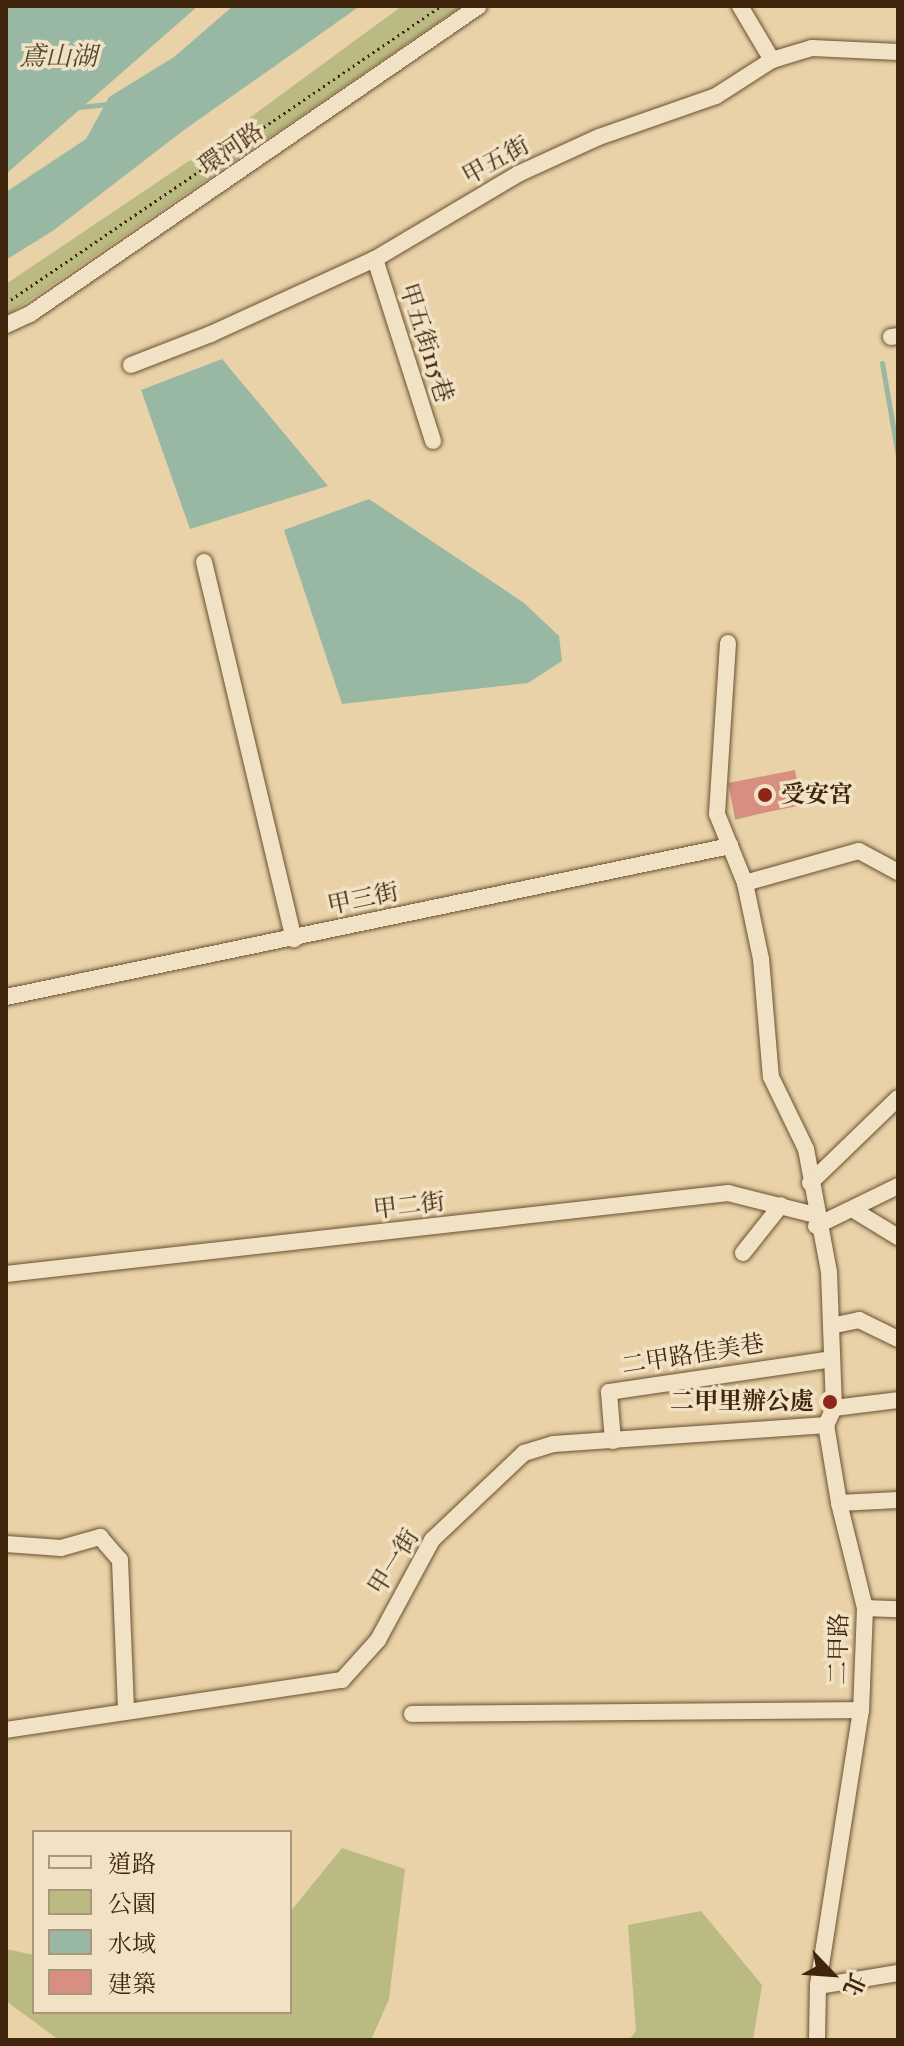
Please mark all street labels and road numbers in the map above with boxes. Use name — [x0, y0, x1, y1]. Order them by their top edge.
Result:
street label: 環河路 — [193, 117, 269, 181]
street label: 甲五街 — [458, 131, 534, 191]
street label: 甲五街115巷 — [393, 280, 459, 406]
street label: 甲三街 — [325, 877, 401, 921]
street label: 甲二街 — [372, 1187, 446, 1225]
street label: 二甲路佳美巷 — [620, 1330, 766, 1380]
street label: 甲一街 — [363, 1524, 425, 1600]
street label: 二甲路 — [824, 1613, 854, 1685]

